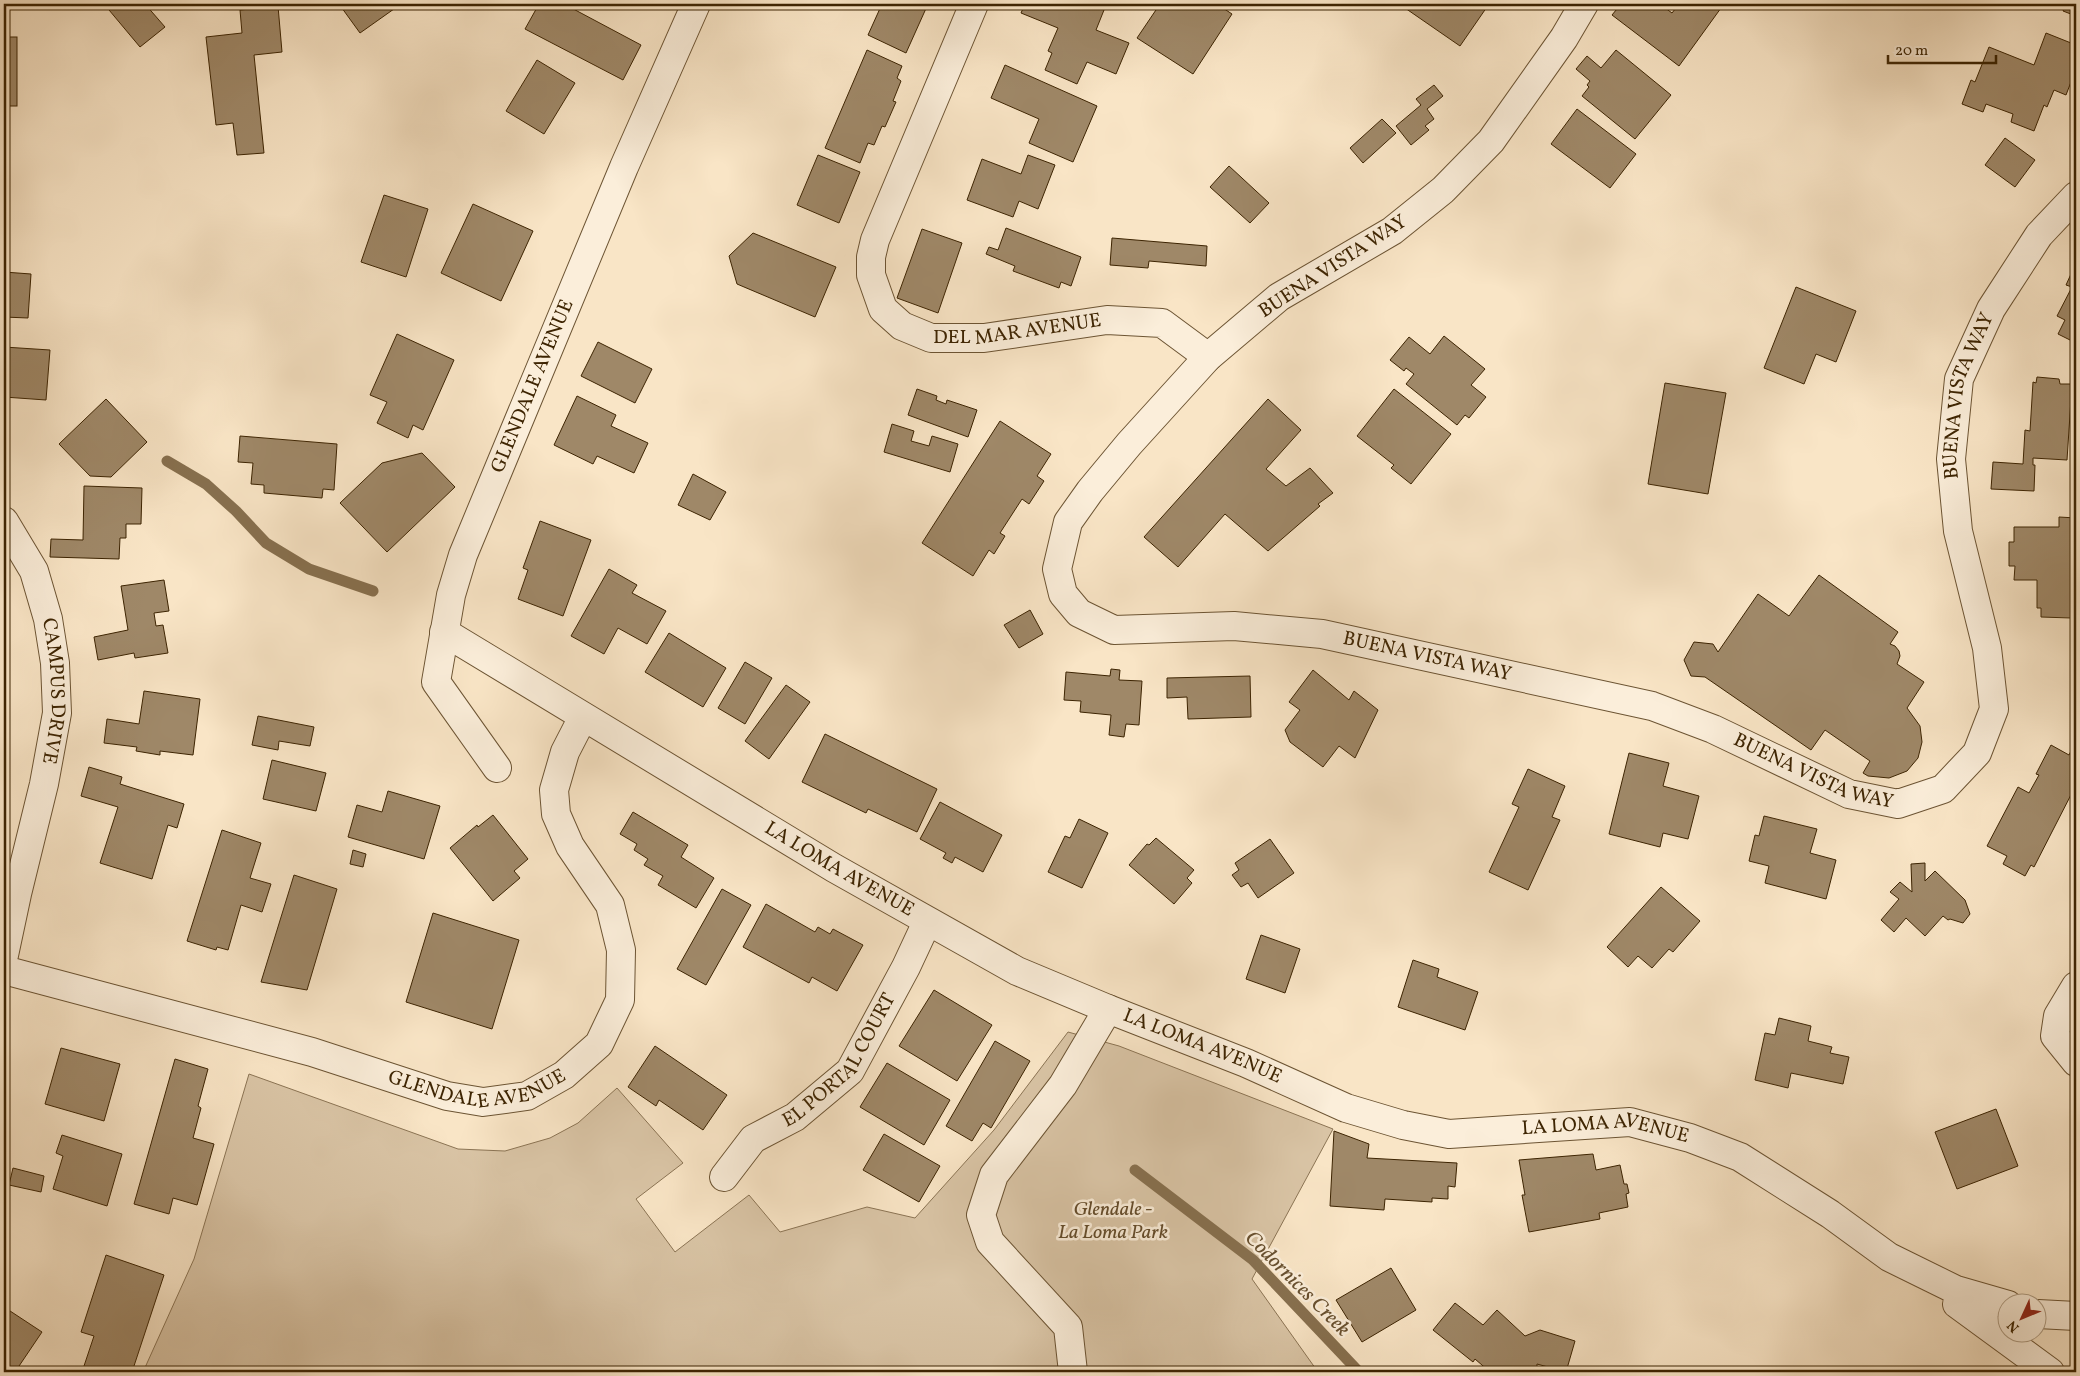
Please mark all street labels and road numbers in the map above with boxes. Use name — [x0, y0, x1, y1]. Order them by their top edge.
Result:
street label: BUENA VISTA WAY — [1253, 208, 1413, 326]
street label: GLENDALE AVENUE — [484, 295, 581, 477]
street label: DEL MAR AVENUE — [933, 307, 1103, 353]
street label: BUENA VISTA WAY — [1937, 308, 2001, 481]
street label: CAMPUS DRIVE — [34, 616, 71, 766]
street label: BUENA VISTA WAY — [1340, 625, 1515, 689]
street label: BUENA VISTA WAY — [1728, 727, 1896, 817]
street label: LA LOMA AVENUE — [759, 815, 919, 924]
street label: EL PORTAL COURT — [778, 988, 903, 1135]
street label: LA LOMA AVENUE — [1119, 1002, 1286, 1091]
street label: GLENDALE AVENUE — [382, 1056, 568, 1086]
street label: LA LOMA AVENUE — [1521, 1107, 1692, 1151]

